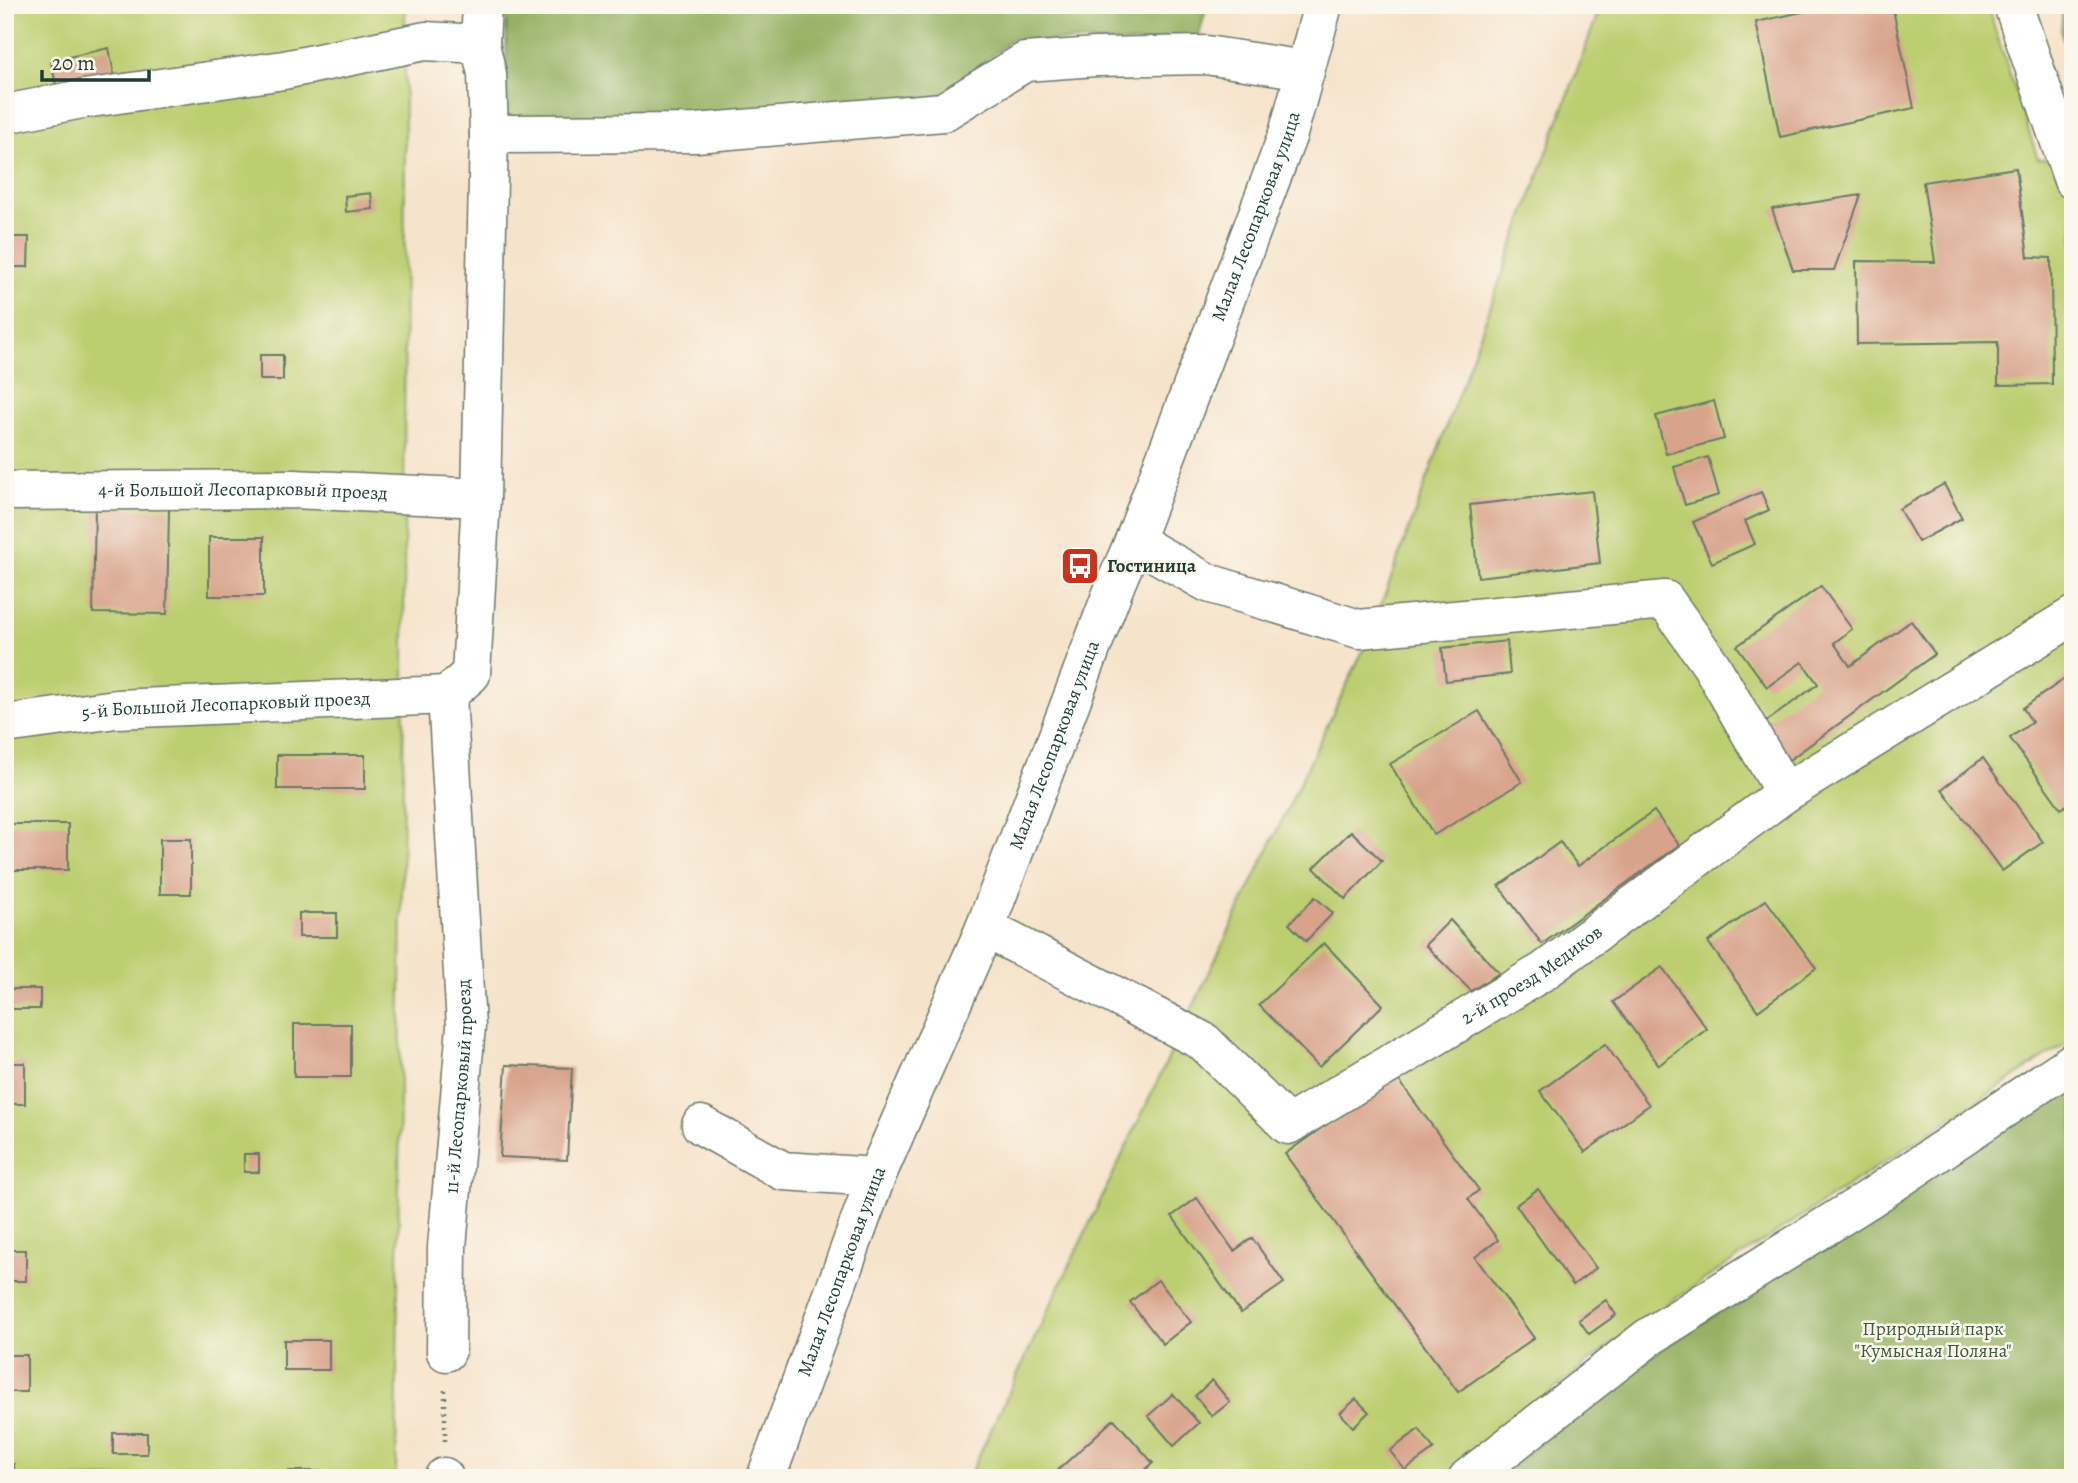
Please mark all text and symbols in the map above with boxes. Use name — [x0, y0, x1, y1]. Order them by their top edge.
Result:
scale bar — [42, 38, 149, 82]
text: 20 m — [52, 49, 95, 77]
street label: Малая Лесопарковая улица — [1205, 108, 1307, 325]
street label: 4-й Большой Лесопарковый проезд — [98, 476, 388, 506]
bus stop icon: Гостиница — [1059, 545, 1101, 587]
place label: Гостиница — [1107, 553, 1197, 579]
street label: Малая Лесопарковая улица — [1003, 636, 1106, 853]
street label: 5-й Большой Лесопарковый проезд — [80, 685, 371, 727]
street label: 2-й проезд Медиков — [1456, 919, 1608, 1031]
street label: 11-й Лесопарковый проезд — [439, 979, 479, 1195]
street label: Малая Лесопарковая улица — [791, 1162, 892, 1380]
park label: Природный парк "Кумысная Поляна" — [1854, 1316, 2012, 1364]

